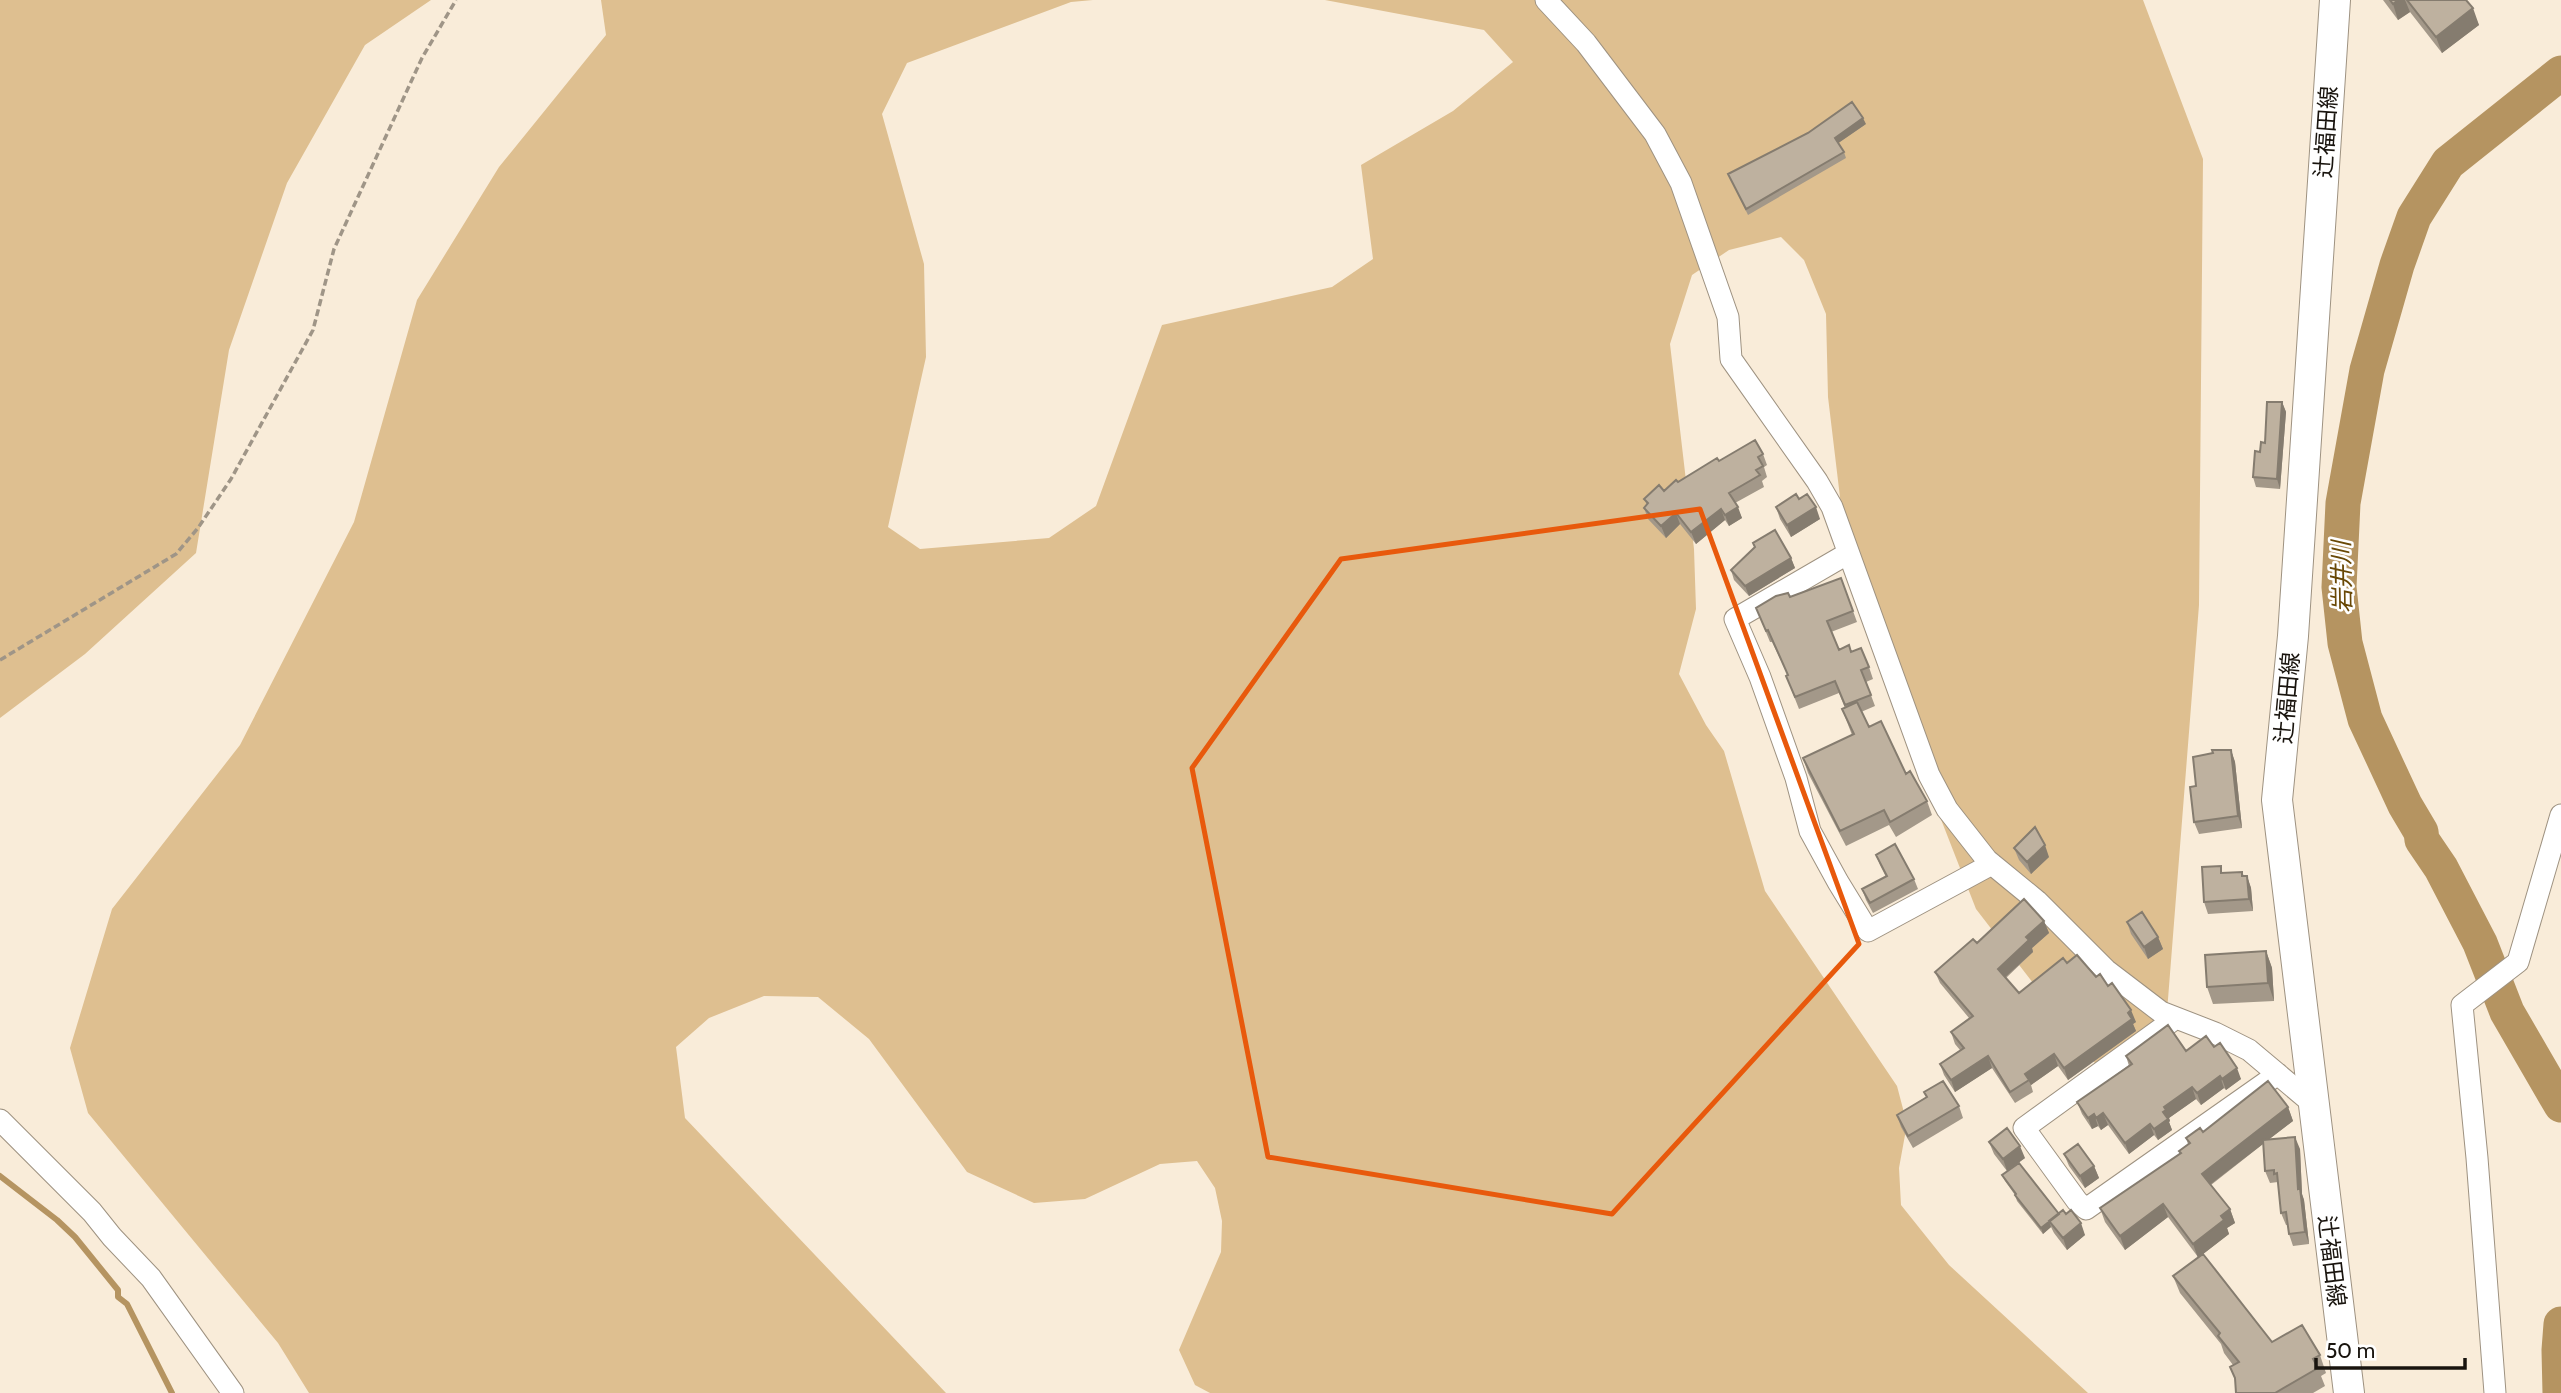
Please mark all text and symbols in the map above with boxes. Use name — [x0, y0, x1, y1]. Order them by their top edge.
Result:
street label: 辻福田線 — [2309, 85, 2343, 179]
water label: 岩井川 — [2326, 538, 2357, 613]
street label: 辻福田線 — [2269, 651, 2305, 745]
street label: 辻福田線 — [2312, 1214, 2352, 1308]
scale bar — [2316, 1326, 2465, 1370]
text: 50 m — [2326, 1338, 2375, 1363]

